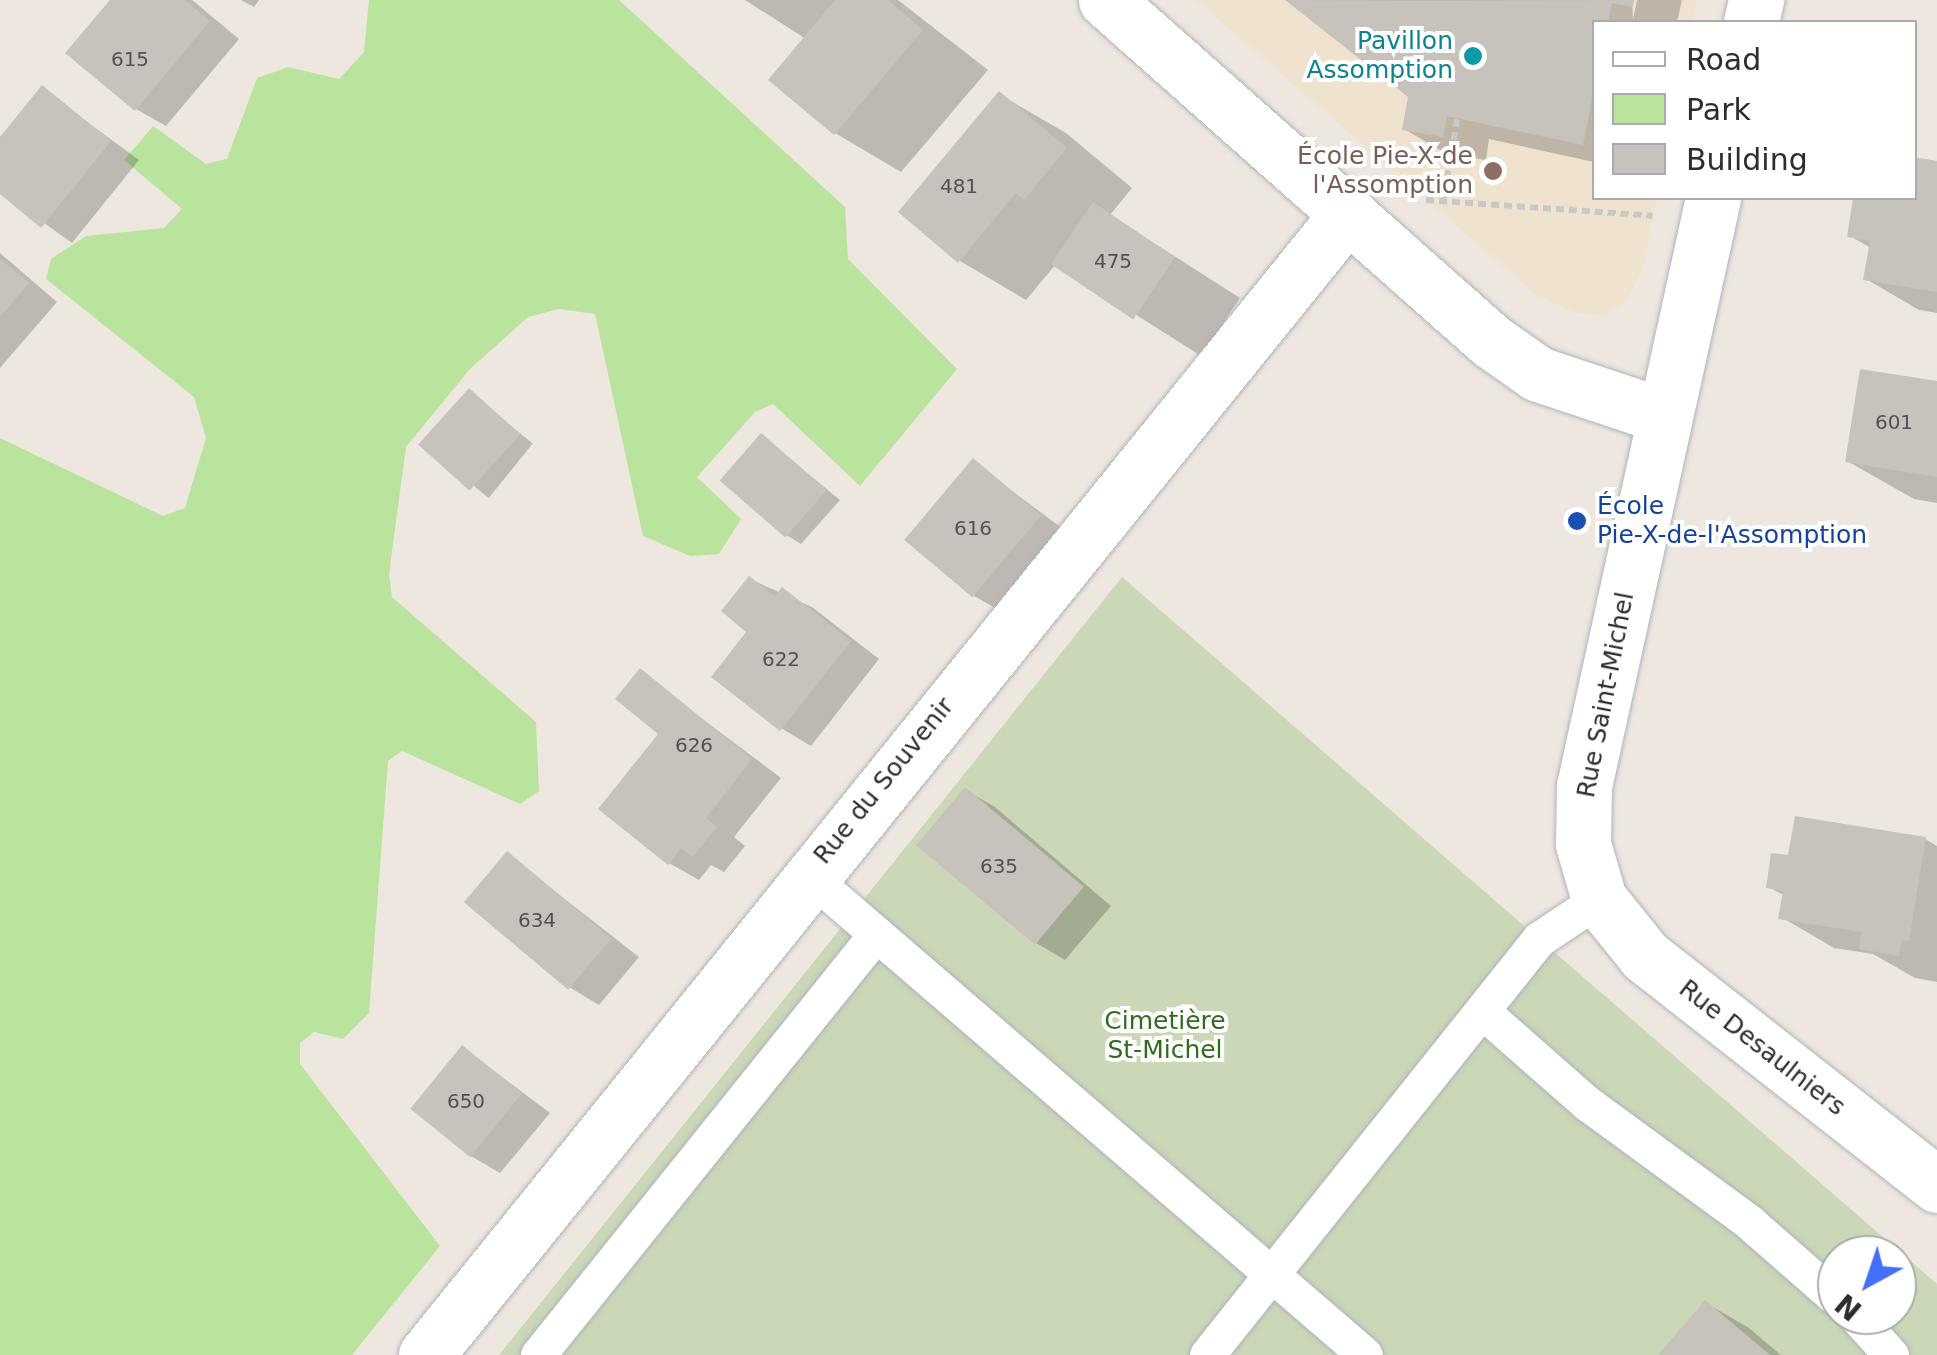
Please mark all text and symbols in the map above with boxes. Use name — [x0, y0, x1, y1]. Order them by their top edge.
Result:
legend — [1592, 20, 1917, 200]
place label: Pavillon Assomption — [1306, 27, 1453, 86]
text: Road — [1686, 42, 1761, 77]
marker: Pavillon Assomption — [1462, 45, 1484, 67]
house number: 615 — [111, 47, 149, 71]
text: Park — [1686, 92, 1751, 127]
place label: École Pie-X-de l'Assomption — [1297, 142, 1473, 201]
text: Building — [1686, 142, 1808, 177]
marker: École Pie-X-de l'Assomption — [1482, 160, 1504, 182]
house number: 481 — [940, 174, 978, 198]
house number: 475 — [1094, 249, 1132, 273]
house number: 601 — [1875, 410, 1913, 434]
place label: École Pie-X-de-l'Assomption — [1597, 492, 1867, 551]
marker: École Pie-X-de-l'Assomption — [1566, 510, 1588, 532]
house number: 616 — [954, 516, 992, 540]
street label: Rue Saint-Michel — [1571, 590, 1641, 800]
house number: 622 — [762, 647, 800, 671]
street label: Rue du Souvenir — [808, 692, 960, 870]
house number: 626 — [675, 733, 713, 757]
house number: 635 — [980, 854, 1018, 878]
house number: 634 — [518, 908, 556, 932]
street label: Rue Desaulniers — [1673, 974, 1851, 1122]
park label: Cimetière St-Michel — [1104, 1007, 1226, 1066]
house number: 650 — [447, 1089, 485, 1113]
north arrow — [1817, 1235, 1917, 1335]
text: N — [1829, 1287, 1868, 1327]

